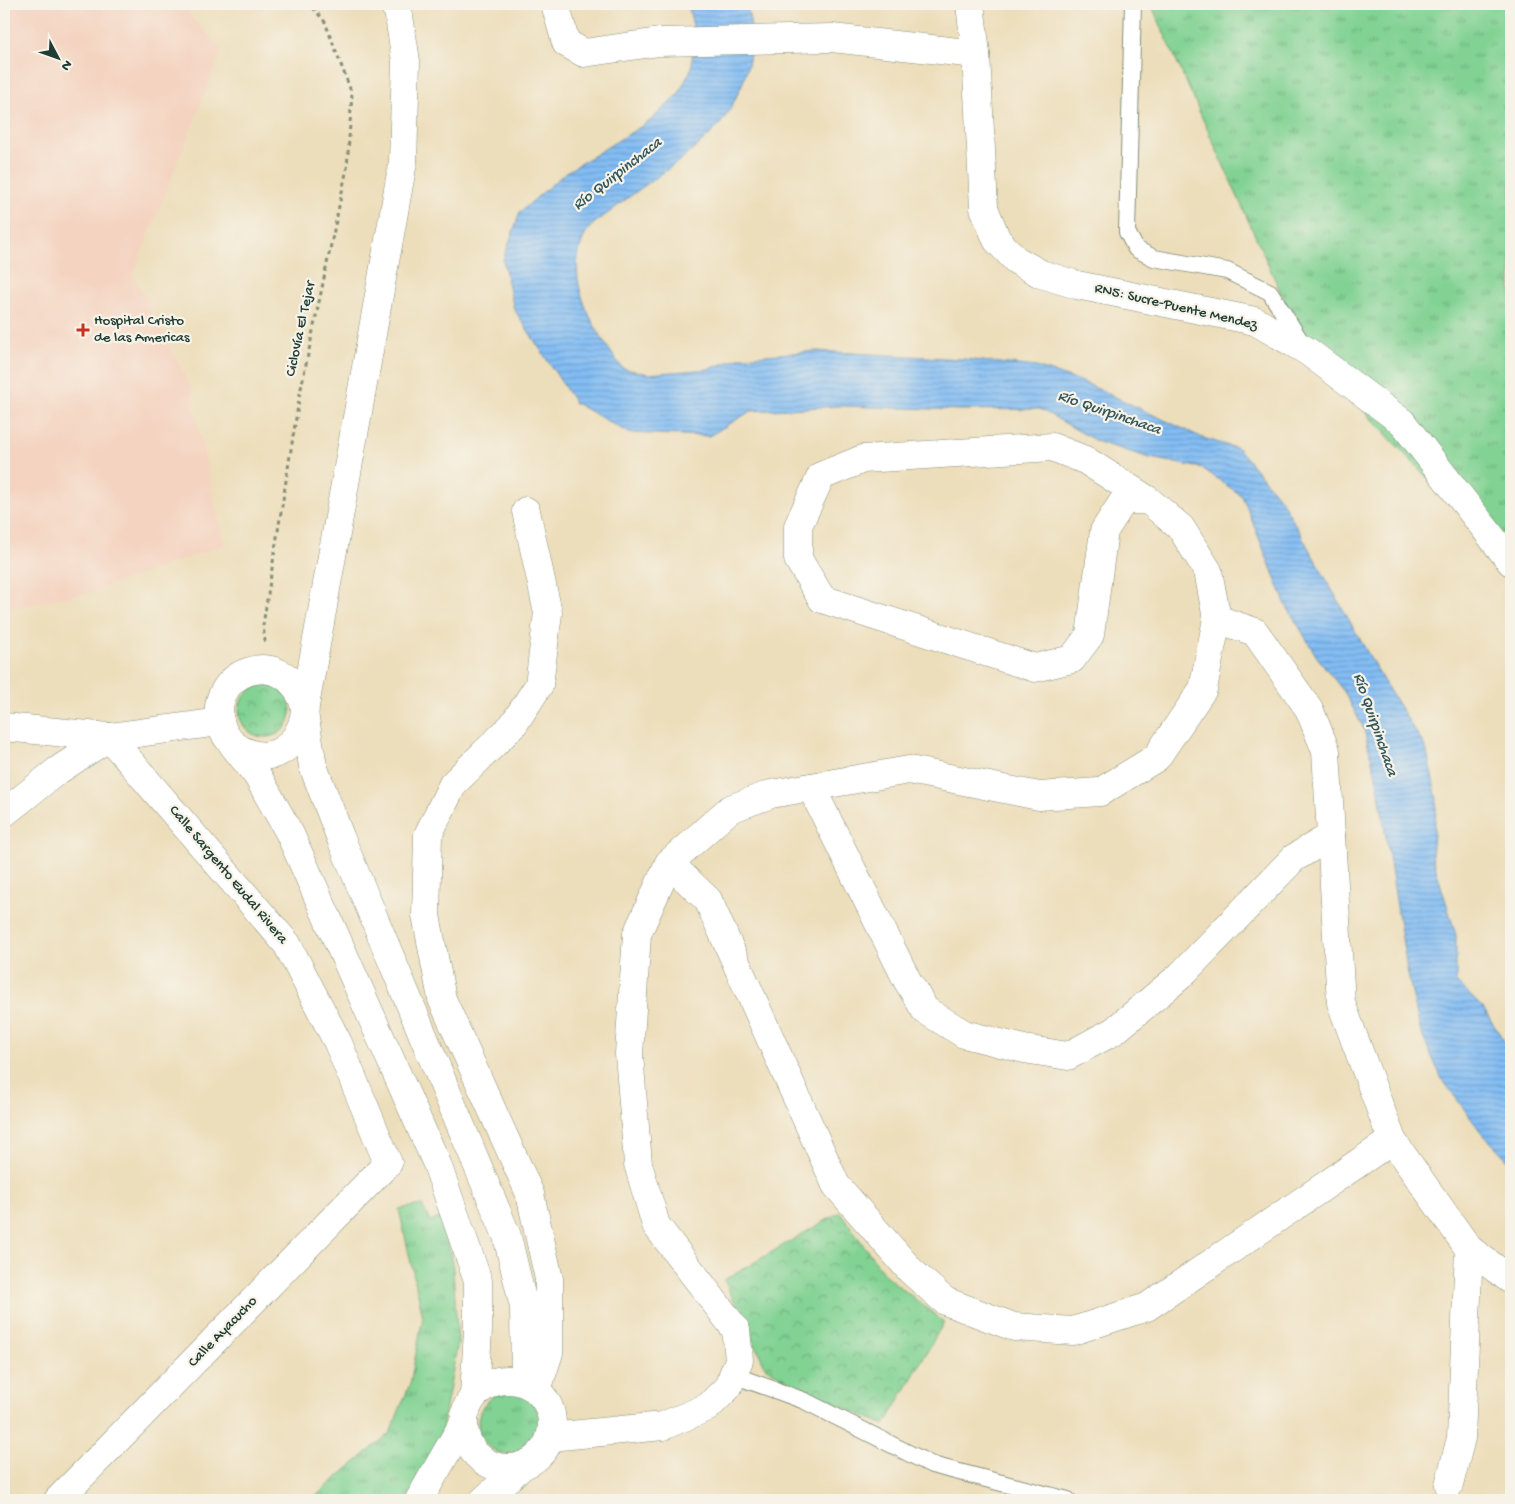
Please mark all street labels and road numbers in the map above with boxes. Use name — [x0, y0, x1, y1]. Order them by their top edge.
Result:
street label: Ciclovía El Tejar — [282, 278, 320, 378]
street label: RN5: Sucre-Puente Mendez — [1093, 279, 1260, 335]
street label: Calle Sargento Eudal Rivera — [165, 802, 292, 948]
street label: Calle Ayacucho — [185, 1293, 262, 1371]

